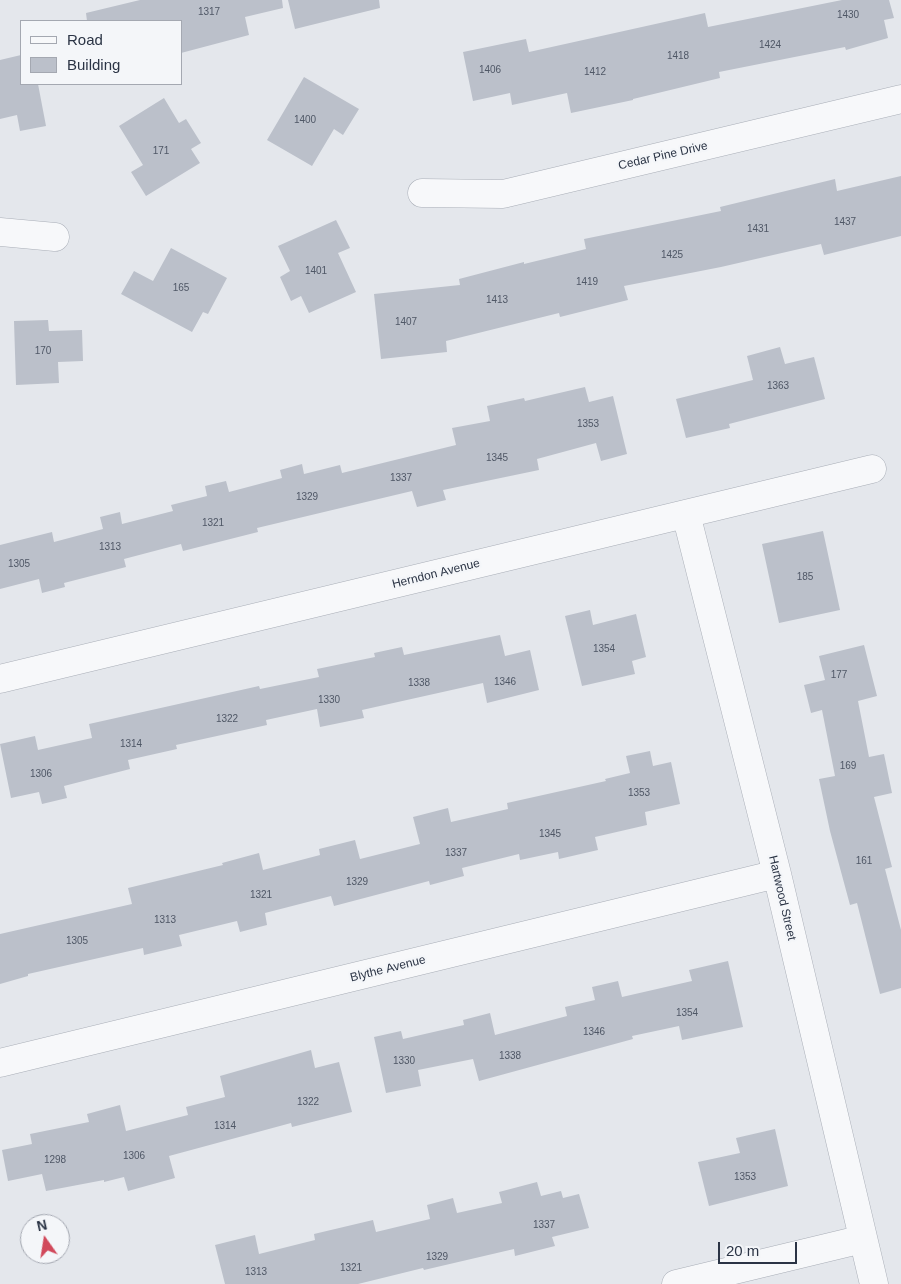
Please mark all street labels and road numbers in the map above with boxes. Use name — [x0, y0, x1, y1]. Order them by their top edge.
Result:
street label: Cedar Pine Drive — [617, 139, 709, 173]
street label: Herndon Avenue — [391, 556, 481, 592]
street label: Hartwood Street — [765, 854, 799, 942]
street label: Blythe Avenue — [349, 953, 427, 985]

